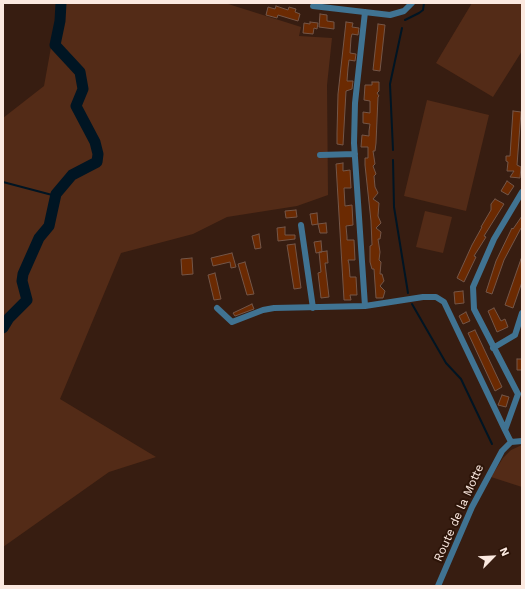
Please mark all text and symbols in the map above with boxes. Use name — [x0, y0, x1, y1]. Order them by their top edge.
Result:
street label: Route de la Motte — [431, 462, 487, 564]
north arrow — [473, 537, 513, 577]
text: N — [497, 546, 512, 558]

